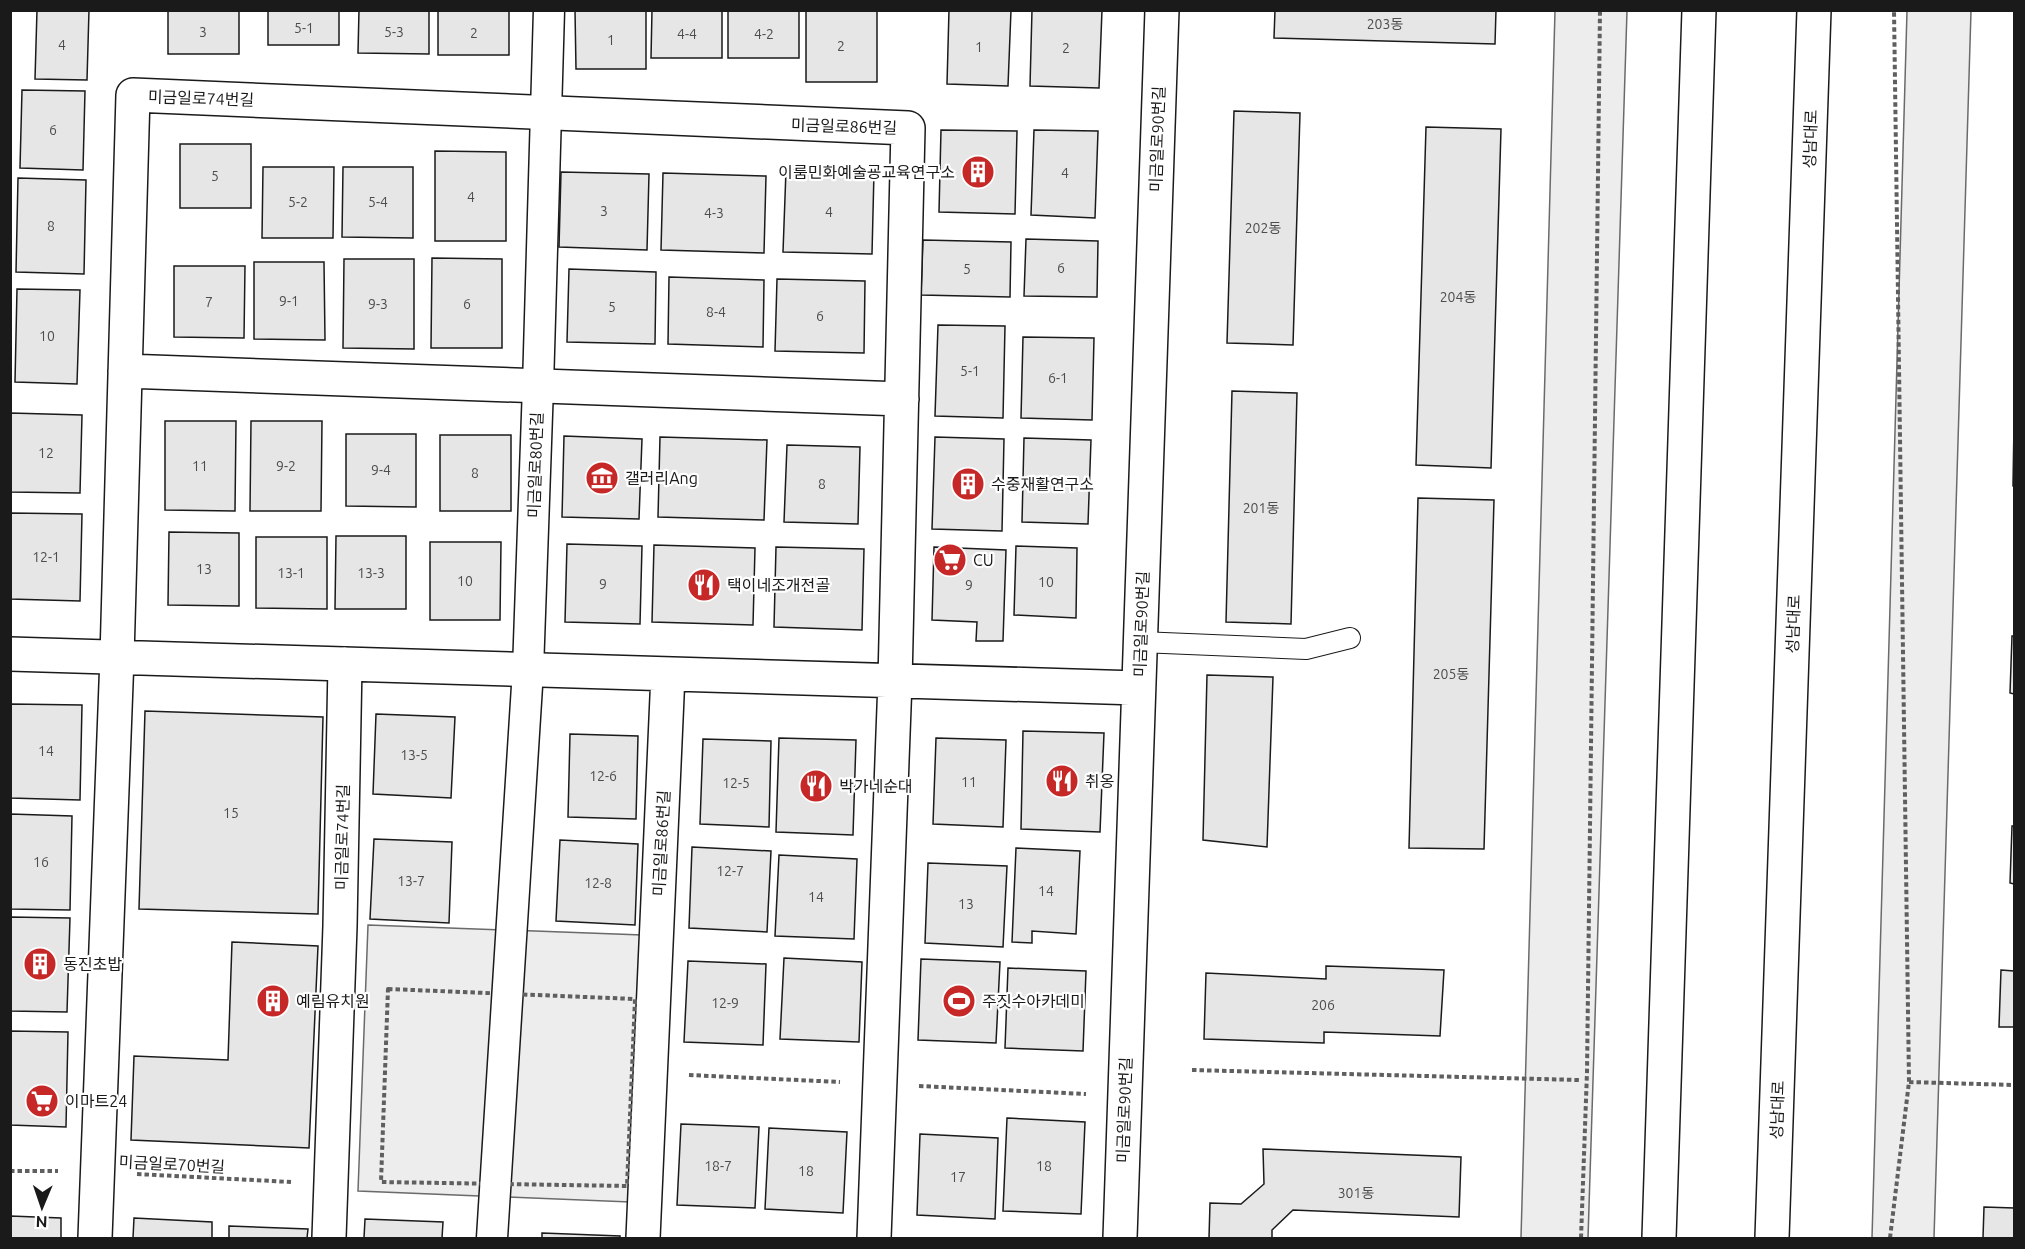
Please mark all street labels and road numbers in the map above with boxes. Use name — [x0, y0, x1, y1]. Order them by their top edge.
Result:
street label: 미금일로90번길 — [1146, 86, 1168, 192]
street label: 미금일로74번길 — [148, 87, 254, 109]
street label: 성남대로 — [1800, 109, 1820, 169]
street label: 미금일로86번길 — [791, 115, 897, 137]
street label: 미금일로80번길 — [524, 412, 546, 518]
street label: 미금일로90번길 — [1130, 571, 1152, 677]
street label: 성남대로 — [1783, 594, 1803, 654]
street label: 미금일로74번길 — [332, 784, 352, 890]
street label: 미금일로86번길 — [649, 789, 673, 897]
street label: 미금일로90번길 — [1113, 1057, 1135, 1163]
street label: 성남대로 — [1767, 1080, 1787, 1140]
street label: 미금일로70번길 — [118, 1152, 226, 1176]

